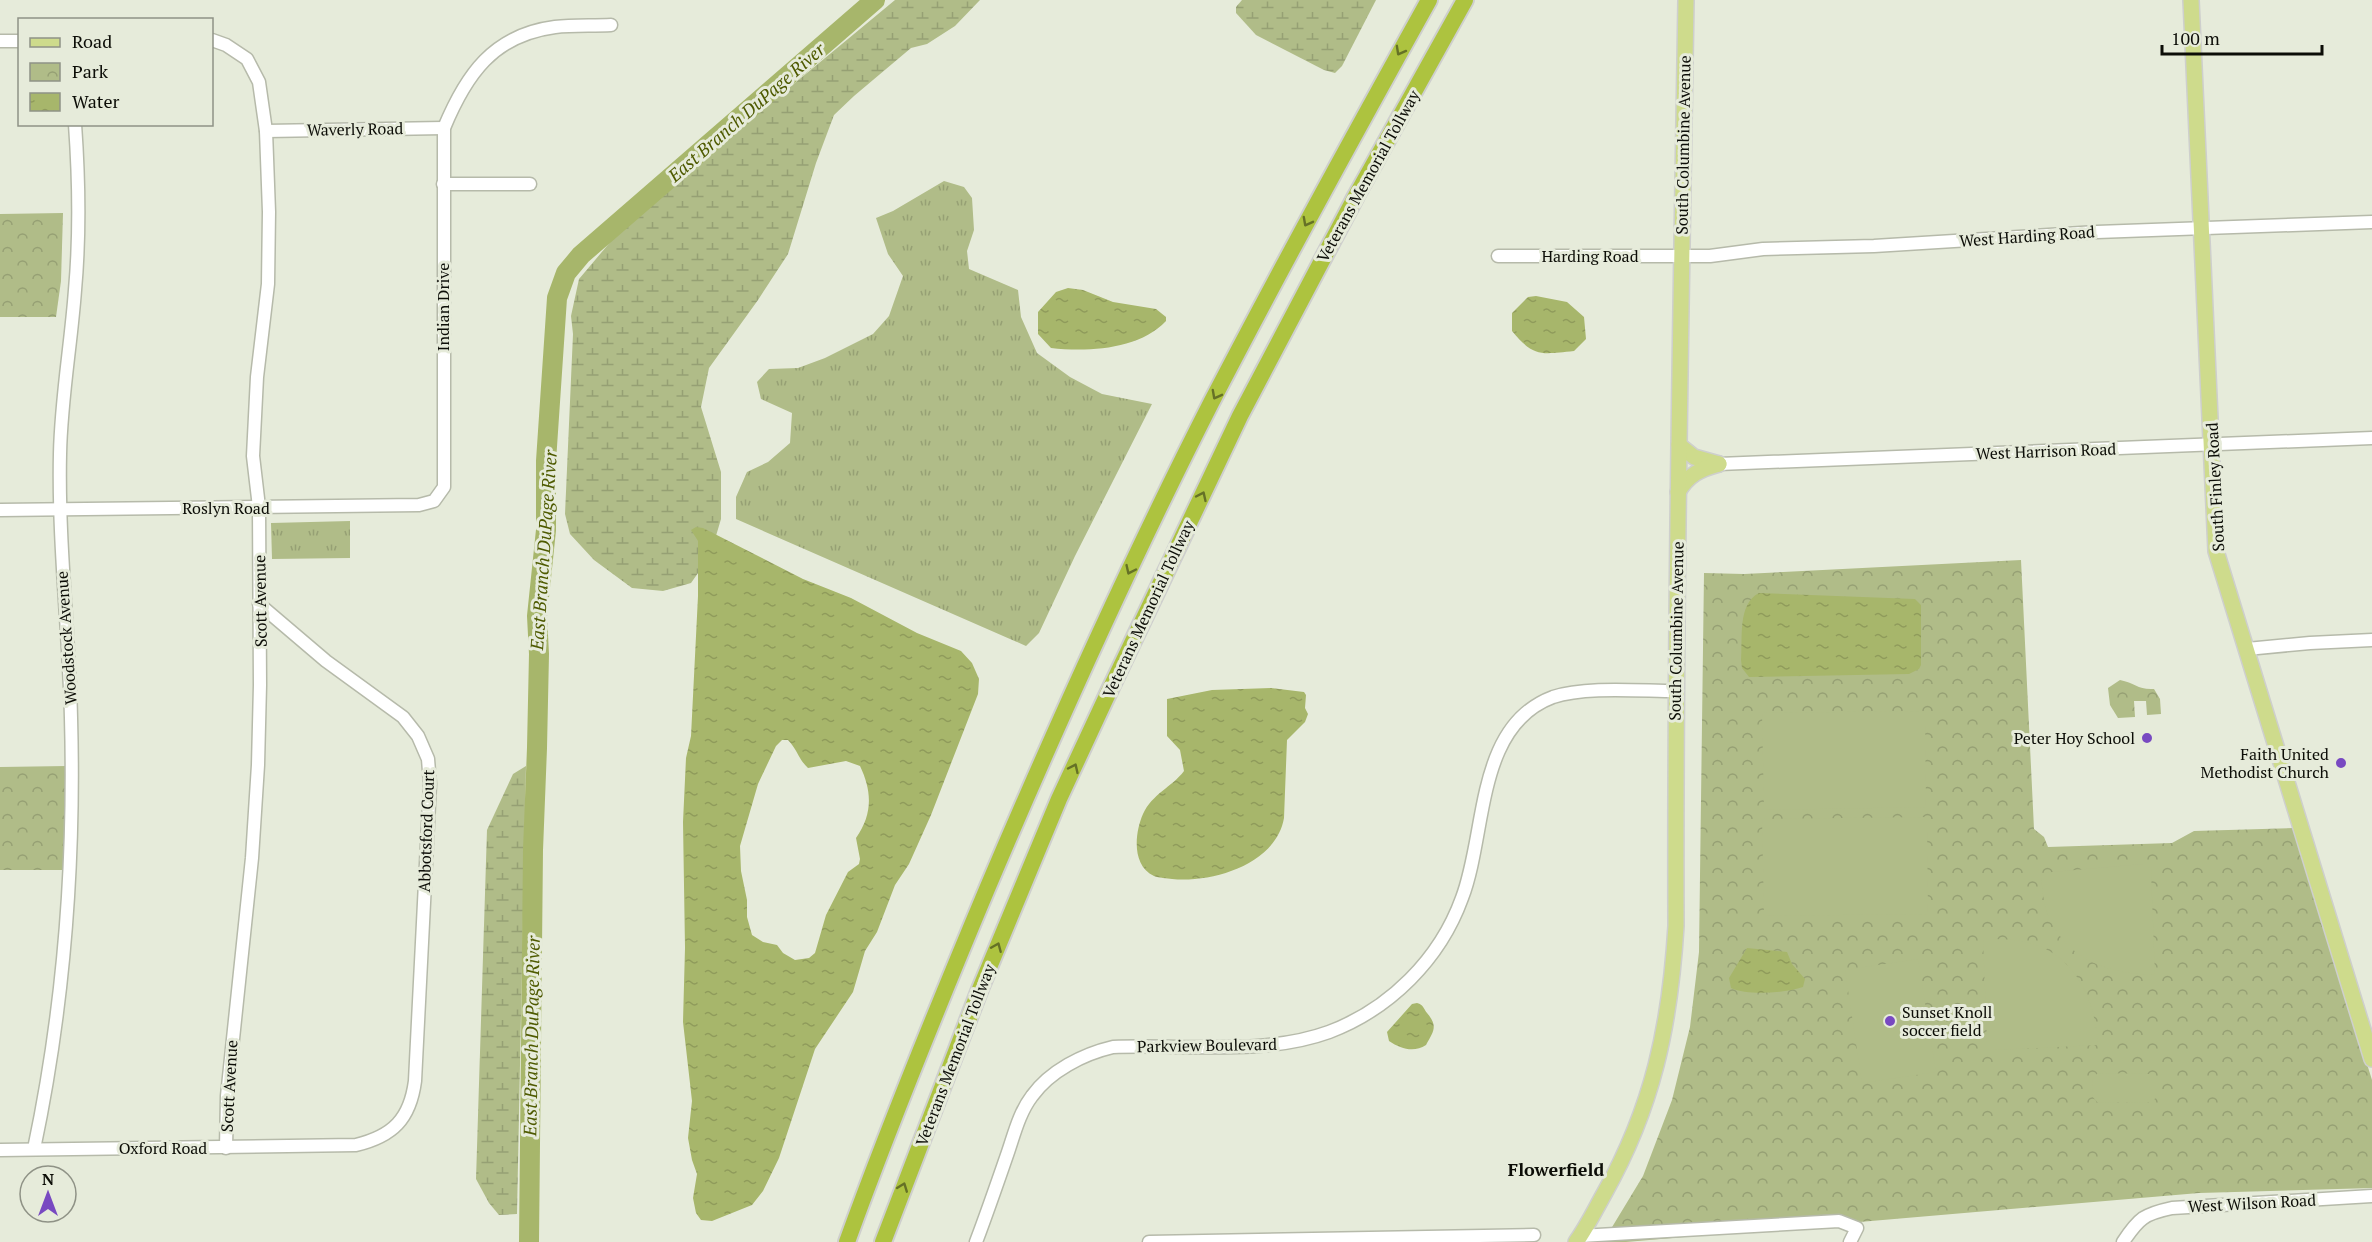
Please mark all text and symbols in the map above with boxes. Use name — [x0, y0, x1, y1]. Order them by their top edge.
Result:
legend — [18, 18, 213, 126]
scale bar — [2162, 18, 2322, 56]
text: 100 m — [2171, 26, 2220, 50]
text: Road — [72, 29, 112, 53]
water label: East Branch DuPage River — [662, 37, 830, 187]
one-way arrow — [1396, 45, 1408, 55]
street label: South Columbine Avenue — [1670, 55, 1696, 235]
text: Park — [72, 59, 109, 83]
street label: Veterans Memorial Tollway — [1311, 85, 1425, 266]
text: Water — [72, 89, 119, 113]
street label: Waverly Road — [307, 117, 404, 141]
one-way arrow — [1303, 216, 1314, 226]
street label: West Harding Road — [1959, 220, 2096, 252]
street label: Harding Road — [1541, 245, 1639, 267]
street label: Indian Drive — [432, 263, 454, 351]
one-way arrow — [1212, 388, 1223, 399]
street label: South Finley Road — [2201, 422, 2229, 552]
street label: West Harrison Road — [1975, 438, 2117, 464]
water label: East Branch DuPage River — [524, 448, 562, 652]
one-way arrow — [1194, 492, 1206, 503]
street label: Roslyn Road — [182, 497, 270, 519]
street label: Veterans Memorial Tollway — [1097, 516, 1199, 701]
street label: South Columbine Avenue — [1663, 541, 1689, 721]
street label: Scott Avenue — [248, 555, 272, 647]
one-way arrow — [1125, 563, 1137, 574]
street label: Woodstock Avenue — [50, 570, 82, 706]
place label: Peter Hoy School — [2014, 727, 2135, 749]
marker: Peter Hoy School — [2140, 731, 2154, 745]
place label: Faith United Methodist Church — [2201, 743, 2330, 783]
marker: Faith United Methodist Church — [2334, 756, 2348, 770]
one-way arrow — [1066, 763, 1078, 774]
street label: Abbotsford Court — [413, 769, 439, 893]
water label: East Branch DuPage River — [517, 935, 545, 1137]
one-way arrow — [990, 942, 1002, 953]
street label: Veterans Memorial Tollway — [910, 960, 1000, 1149]
place label: Sunset Knoll soccer field — [1902, 1001, 1993, 1041]
marker: Sunset Knoll soccer field — [1883, 1014, 1897, 1028]
street label: Parkview Boulevard — [1137, 1033, 1277, 1057]
street label: Scott Avenue — [216, 1039, 242, 1133]
street label: Oxford Road — [119, 1137, 207, 1159]
district label: Flowerfield — [1508, 1157, 1604, 1181]
north arrow — [18, 1164, 78, 1224]
text: N — [42, 1168, 54, 1190]
one-way arrow — [896, 1182, 908, 1193]
street label: West Wilson Road — [2187, 1189, 2317, 1217]

